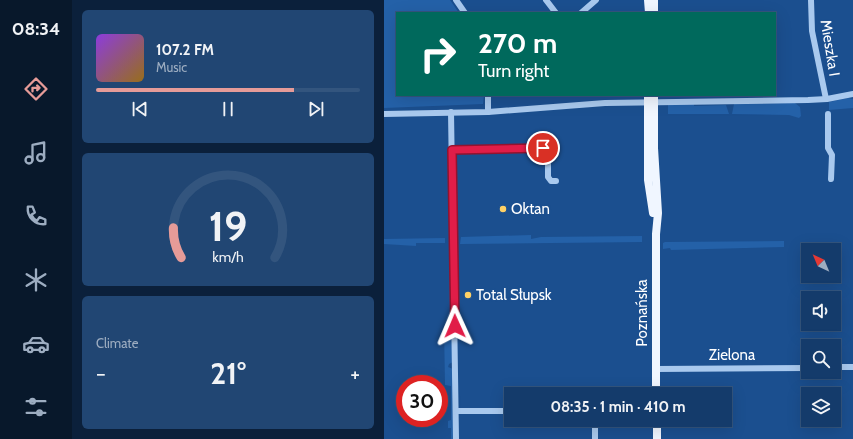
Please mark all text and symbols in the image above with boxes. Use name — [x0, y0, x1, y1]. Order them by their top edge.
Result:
text: 08:34 — [12, 18, 60, 40]
street label: Mieszka I — [817, 18, 843, 78]
text: 270 m — [478, 26, 557, 60]
icon: right — [412, 28, 464, 80]
text: 107.2 FM — [156, 41, 214, 59]
text: Music — [156, 59, 187, 75]
text: Turn right — [478, 60, 549, 82]
icon: directions — [22, 75, 50, 103]
icon: previous — [129, 98, 151, 120]
icon: pause — [217, 98, 239, 120]
icon: next — [305, 98, 327, 120]
pin — [526, 131, 560, 165]
icon: arrive — [532, 137, 554, 159]
icon: music — [22, 139, 50, 167]
text: 19 — [209, 200, 247, 250]
place label: Oktan — [511, 200, 550, 218]
icon: phone — [22, 202, 50, 230]
marker: Oktan — [498, 204, 508, 214]
north arrow — [801, 243, 841, 283]
map controls — [801, 243, 841, 427]
text: km/h — [212, 247, 244, 265]
icon: climate — [22, 266, 50, 294]
street label: Poznańska — [633, 278, 651, 347]
place label: Total Słupsk — [476, 286, 552, 304]
marker: Total Słupsk — [463, 290, 473, 300]
button: sound — [801, 291, 841, 331]
position arrow — [434, 305, 476, 347]
icon: car — [22, 330, 50, 358]
text: Climate — [96, 335, 138, 351]
button: search — [801, 339, 841, 379]
street label: Zielona — [709, 346, 756, 364]
text: 21° — [210, 355, 246, 392]
text: − — [96, 360, 106, 387]
text: + — [350, 360, 360, 387]
speed limit sign: 30 — [396, 375, 448, 427]
button: layers — [801, 387, 841, 427]
icon: filters — [22, 393, 50, 421]
text: 08:35 · 1 min · 410 m — [550, 398, 686, 416]

